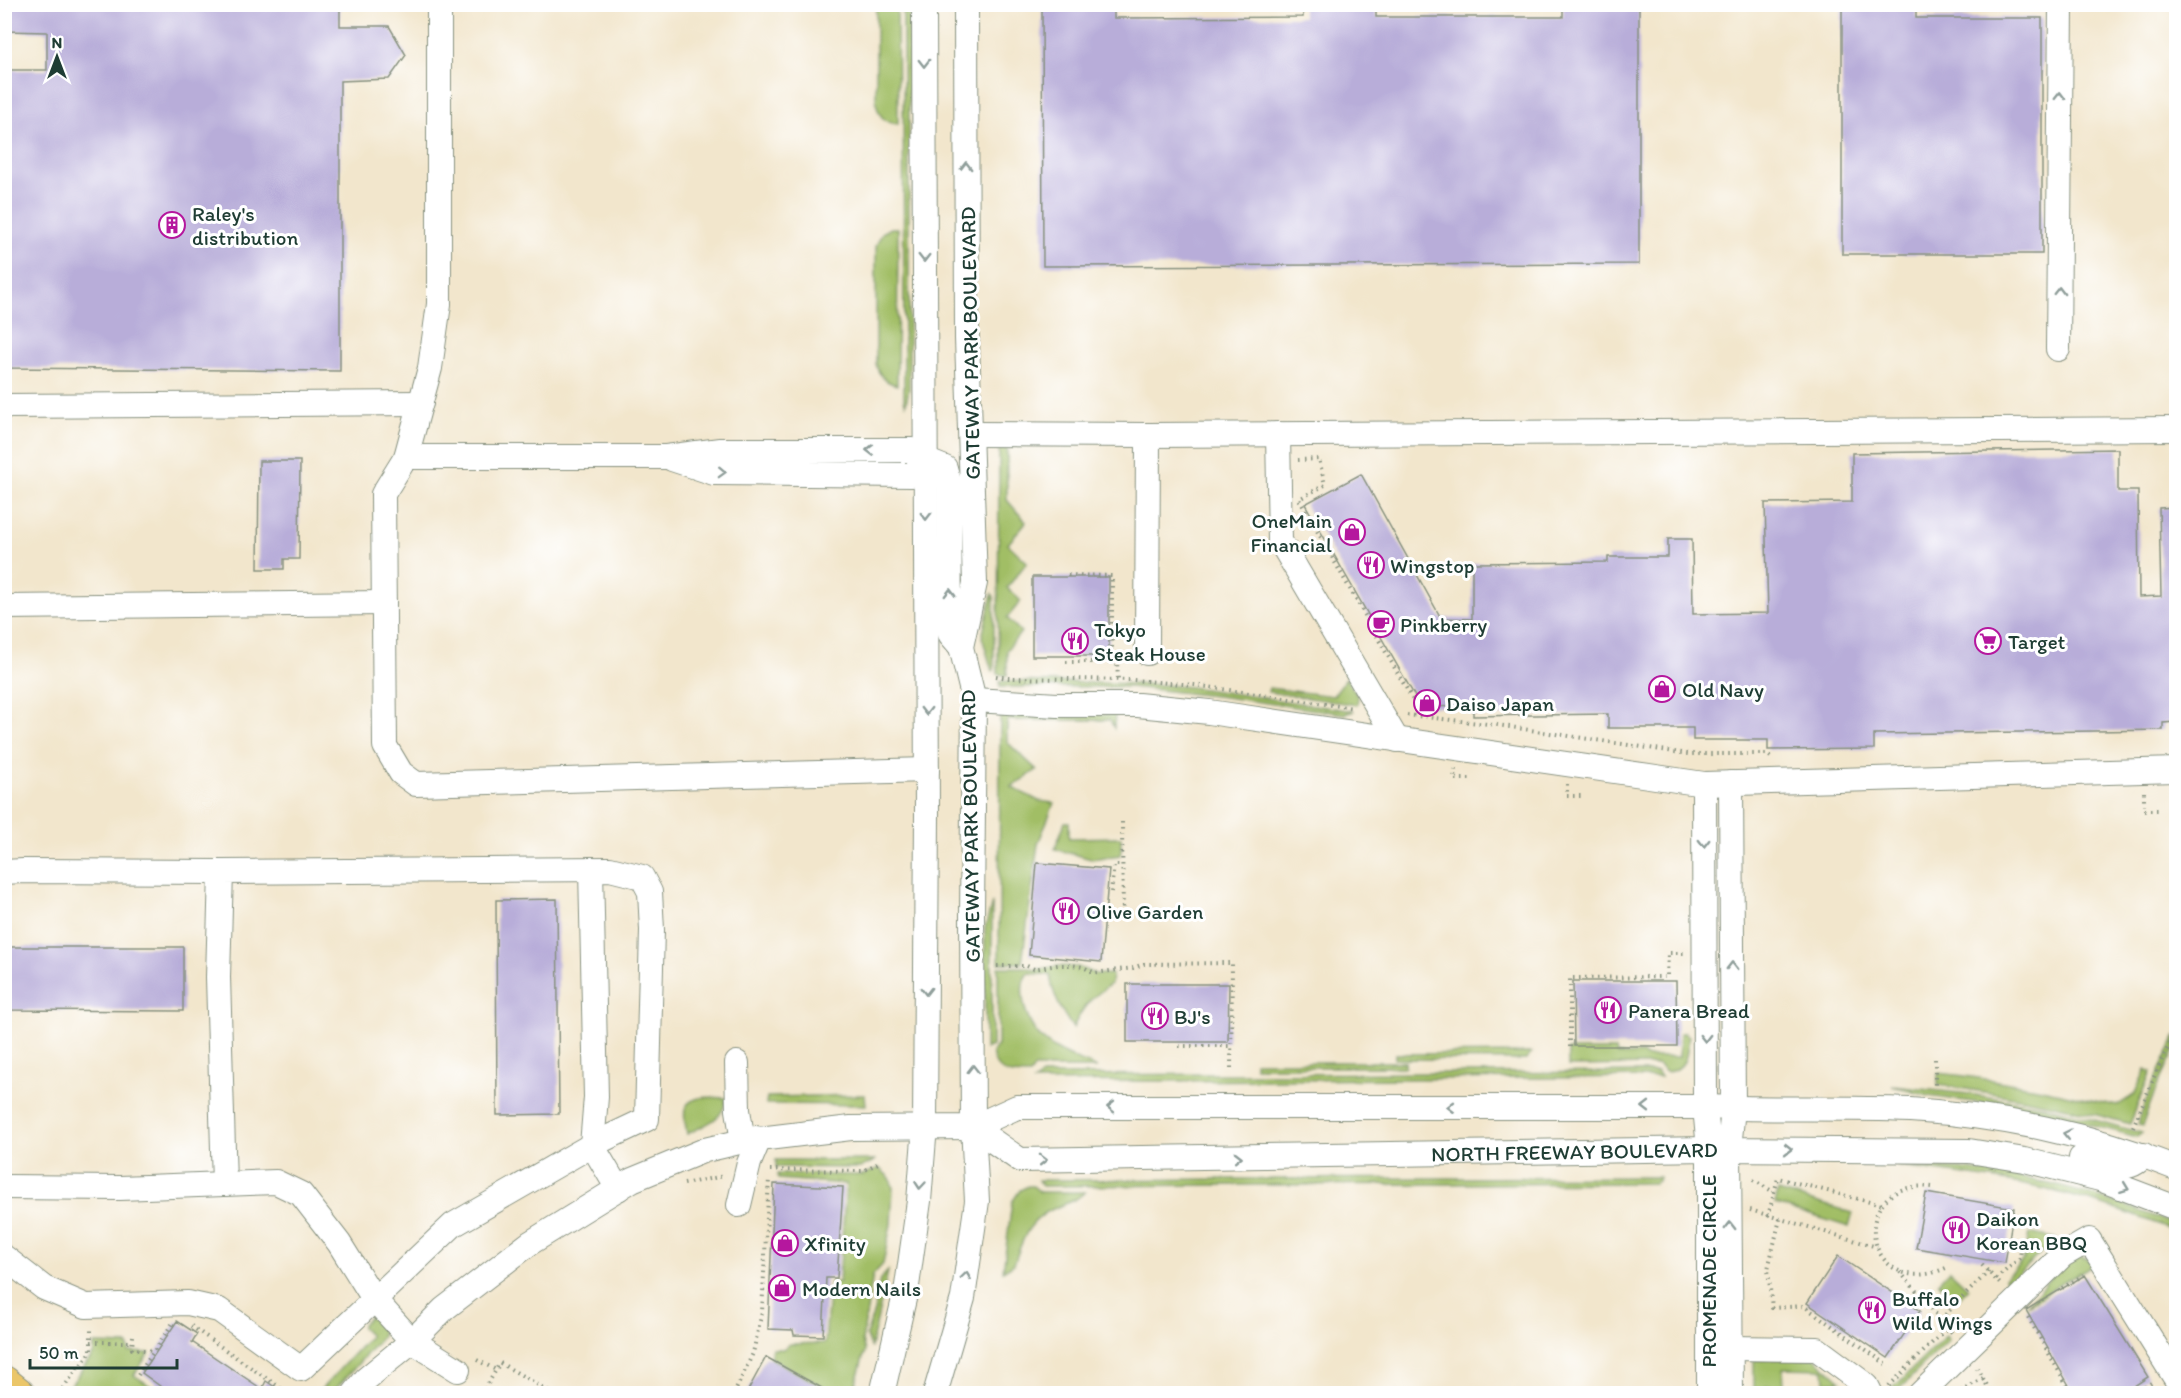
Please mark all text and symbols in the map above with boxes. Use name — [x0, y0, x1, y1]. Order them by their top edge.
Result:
north arrow — [27, 27, 87, 87]
text: N — [52, 33, 62, 52]
one-way arrow — [918, 58, 930, 67]
one-way arrow — [2054, 91, 2066, 100]
one-way arrow — [960, 162, 972, 171]
place label: Raley's distribution — [192, 201, 298, 250]
street label: GATEWAY PARK BOULEVARD — [955, 206, 985, 480]
building icon: Raley's distribution — [157, 210, 187, 240]
one-way arrow — [918, 253, 930, 262]
one-way arrow — [2052, 286, 2065, 295]
one-way arrow — [866, 444, 875, 456]
one-way arrow — [718, 466, 727, 479]
place label: OneMain Financial — [1250, 508, 1332, 557]
one-way arrow — [919, 511, 932, 520]
shop icon: OneMain Financial — [1337, 517, 1367, 547]
restaurant icon: Wingstop — [1356, 550, 1386, 580]
place label: Wingstop — [1390, 553, 1474, 578]
one-way arrow — [944, 588, 956, 597]
cafe icon: Pinkberry — [1366, 609, 1396, 639]
place label: Pinkberry — [1400, 612, 1487, 637]
place label: Tokyo Steak House — [1094, 617, 1206, 666]
restaurant icon: Tokyo Steak House — [1060, 626, 1090, 656]
supermarket icon: Target — [1973, 626, 2003, 656]
place label: Target — [2008, 629, 2066, 654]
shop icon: Old Navy — [1647, 674, 1677, 704]
place label: Old Navy — [1682, 677, 1764, 702]
shop icon: Daiso Japan — [1412, 688, 1442, 718]
street label: GATEWAY PARK BOULEVARD — [955, 689, 985, 963]
place label: Daiso Japan — [1446, 691, 1554, 716]
one-way arrow — [920, 706, 932, 715]
one-way arrow — [1698, 838, 1710, 847]
restaurant icon: Olive Garden — [1051, 896, 1081, 926]
place label: Olive Garden — [1086, 899, 1203, 924]
one-way arrow — [1726, 961, 1738, 970]
one-way arrow — [920, 986, 932, 995]
restaurant icon: Panera Bread — [1593, 995, 1623, 1025]
place label: Panera Bread — [1628, 998, 1750, 1023]
restaurant icon: BJ's — [1140, 1001, 1170, 1031]
place label: BJ's — [1174, 1004, 1211, 1029]
one-way arrow — [1699, 1033, 1711, 1042]
one-way arrow — [967, 1064, 979, 1073]
one-way arrow — [1107, 1101, 1116, 1113]
one-way arrow — [1447, 1101, 1456, 1113]
one-way arrow — [1642, 1101, 1651, 1113]
one-way arrow — [2063, 1129, 2073, 1142]
street label: NORTH FREEWAY BOULEVARD — [1431, 1136, 1718, 1166]
one-way arrow — [1783, 1143, 1792, 1155]
one-way arrow — [1233, 1151, 1242, 1163]
one-way arrow — [1038, 1153, 1047, 1166]
street label: PROMENADE CIRCLE — [1696, 1175, 1721, 1368]
one-way arrow — [914, 1180, 927, 1189]
one-way arrow — [2119, 1181, 2130, 1194]
place label: Daikon Korean BBQ — [1976, 1206, 2087, 1255]
restaurant icon: Daikon Korean BBQ — [1941, 1215, 1971, 1245]
one-way arrow — [1724, 1222, 1736, 1231]
shop icon: Xfinity — [770, 1228, 800, 1258]
place label: Xfinity — [804, 1231, 866, 1256]
one-way arrow — [960, 1271, 972, 1280]
shop icon: Modern Nails — [767, 1273, 797, 1303]
place label: Modern Nails — [802, 1276, 921, 1301]
place label: Buffalo Wild Wings — [1892, 1286, 1993, 1335]
restaurant icon: Buffalo Wild Wings — [1857, 1295, 1887, 1325]
scale bar — [30, 1332, 177, 1370]
text: 50 m — [39, 1342, 79, 1364]

